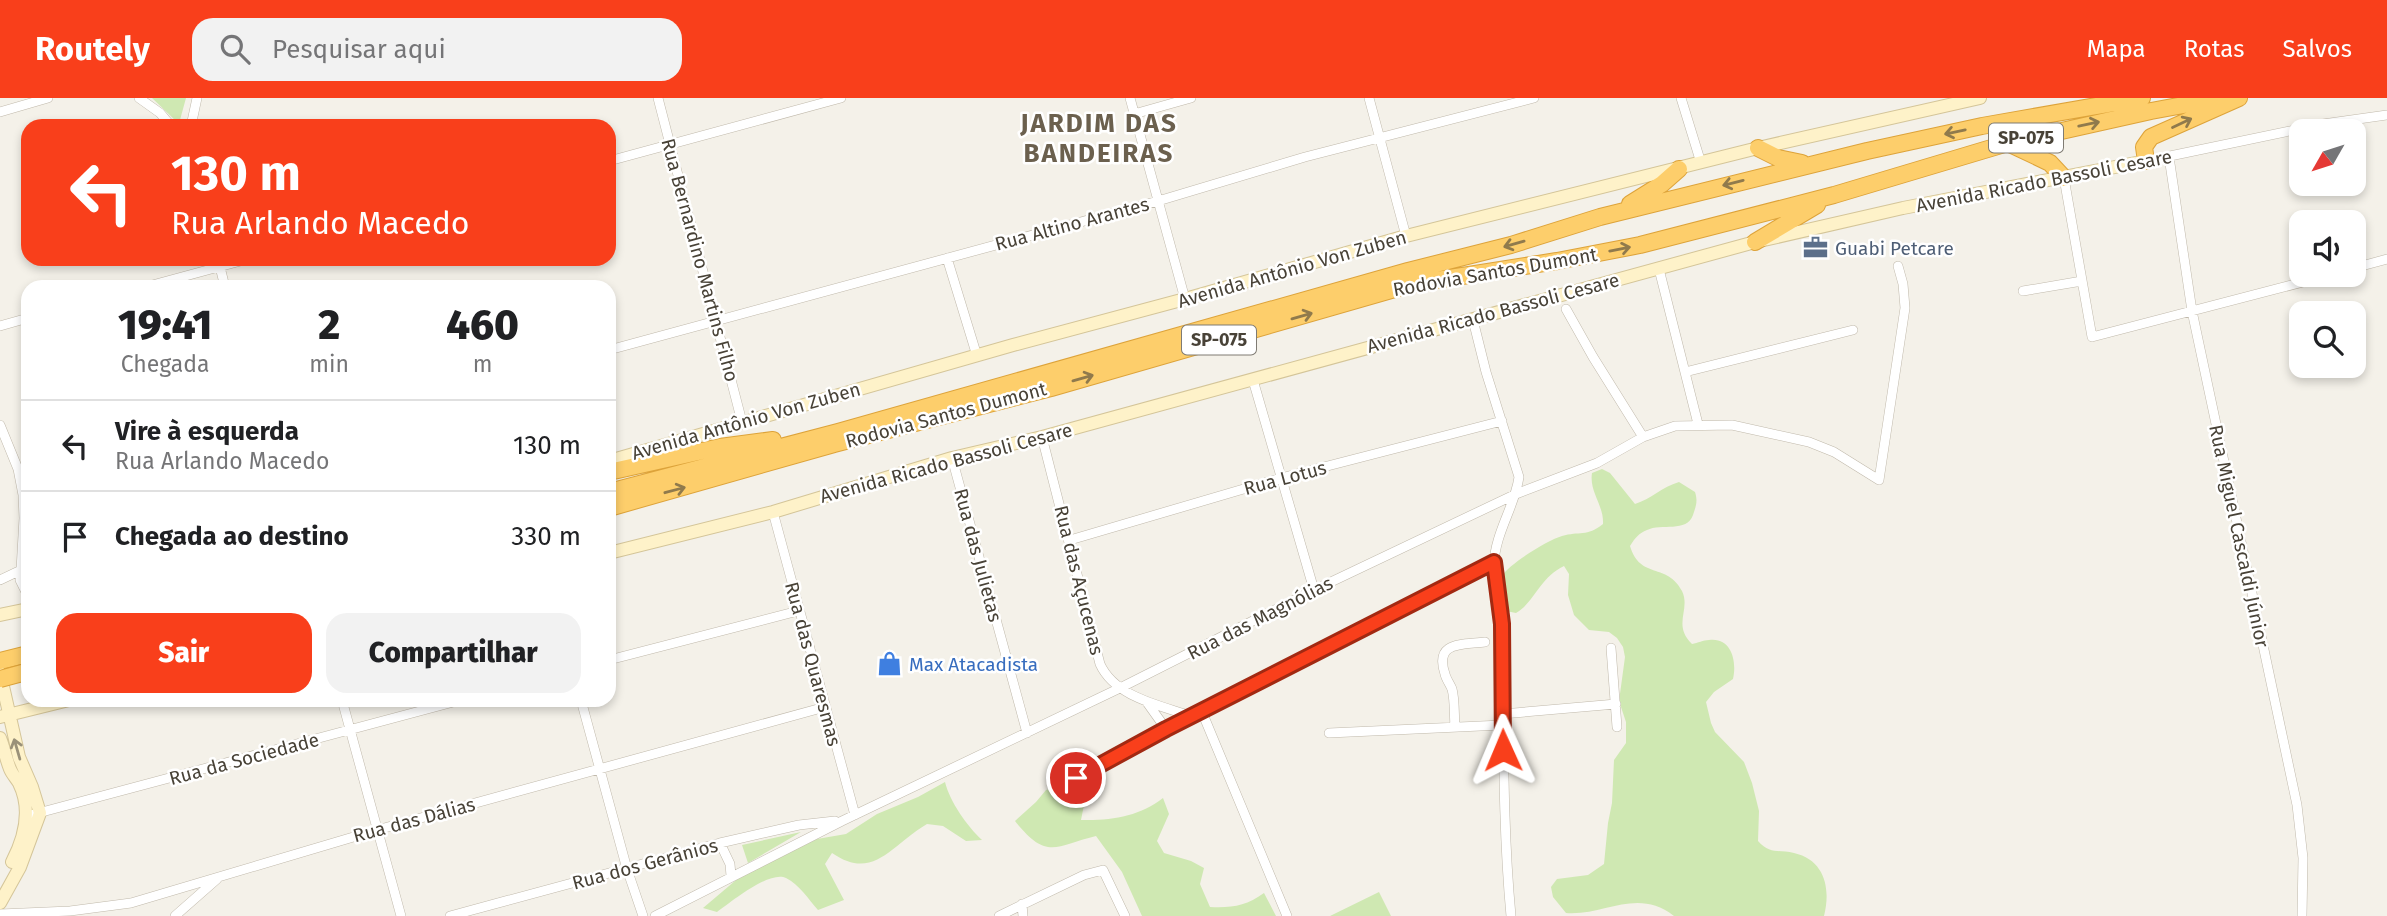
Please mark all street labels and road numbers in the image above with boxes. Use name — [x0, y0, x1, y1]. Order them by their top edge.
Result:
road number: SP-075 — [1989, 124, 2063, 153]
street label: Rua Bernardino Martins Filho — [656, 136, 744, 384]
street label: Avenida Ricado Bassoli Cesare — [1914, 145, 2174, 217]
street label: Rua Altino Arantes — [992, 192, 1152, 256]
street label: Avenida Antônio Von Zuben — [1175, 225, 1409, 313]
street label: Rodovia Santos Dumont — [1391, 243, 1599, 301]
street label: Avenida Ricado Bassoli Cesare — [1364, 268, 1622, 358]
road number: SP-075 — [1182, 326, 1256, 354]
street label: Avenida Antônio Von Zuben — [629, 377, 863, 465]
street label: Rodovia Santos Dumont — [843, 377, 1049, 453]
street label: Avenida Ricado Bassoli Cesare — [817, 418, 1075, 508]
street label: Rua Miguel Cascaldi Júnior — [2204, 422, 2274, 650]
street label: Rua Lotus — [1241, 456, 1329, 500]
street label: Rua das Julietas — [949, 486, 1007, 624]
street label: Rua das Açucenas — [1049, 503, 1109, 657]
street label: Rua das Magnólias — [1183, 571, 1337, 665]
street label: Rua das Quaresmas — [780, 579, 846, 749]
street label: Rua da Sociedade — [166, 728, 322, 790]
street label: Rua das Dálias — [350, 793, 478, 847]
street label: Rua dos Gerânios — [570, 833, 721, 895]

